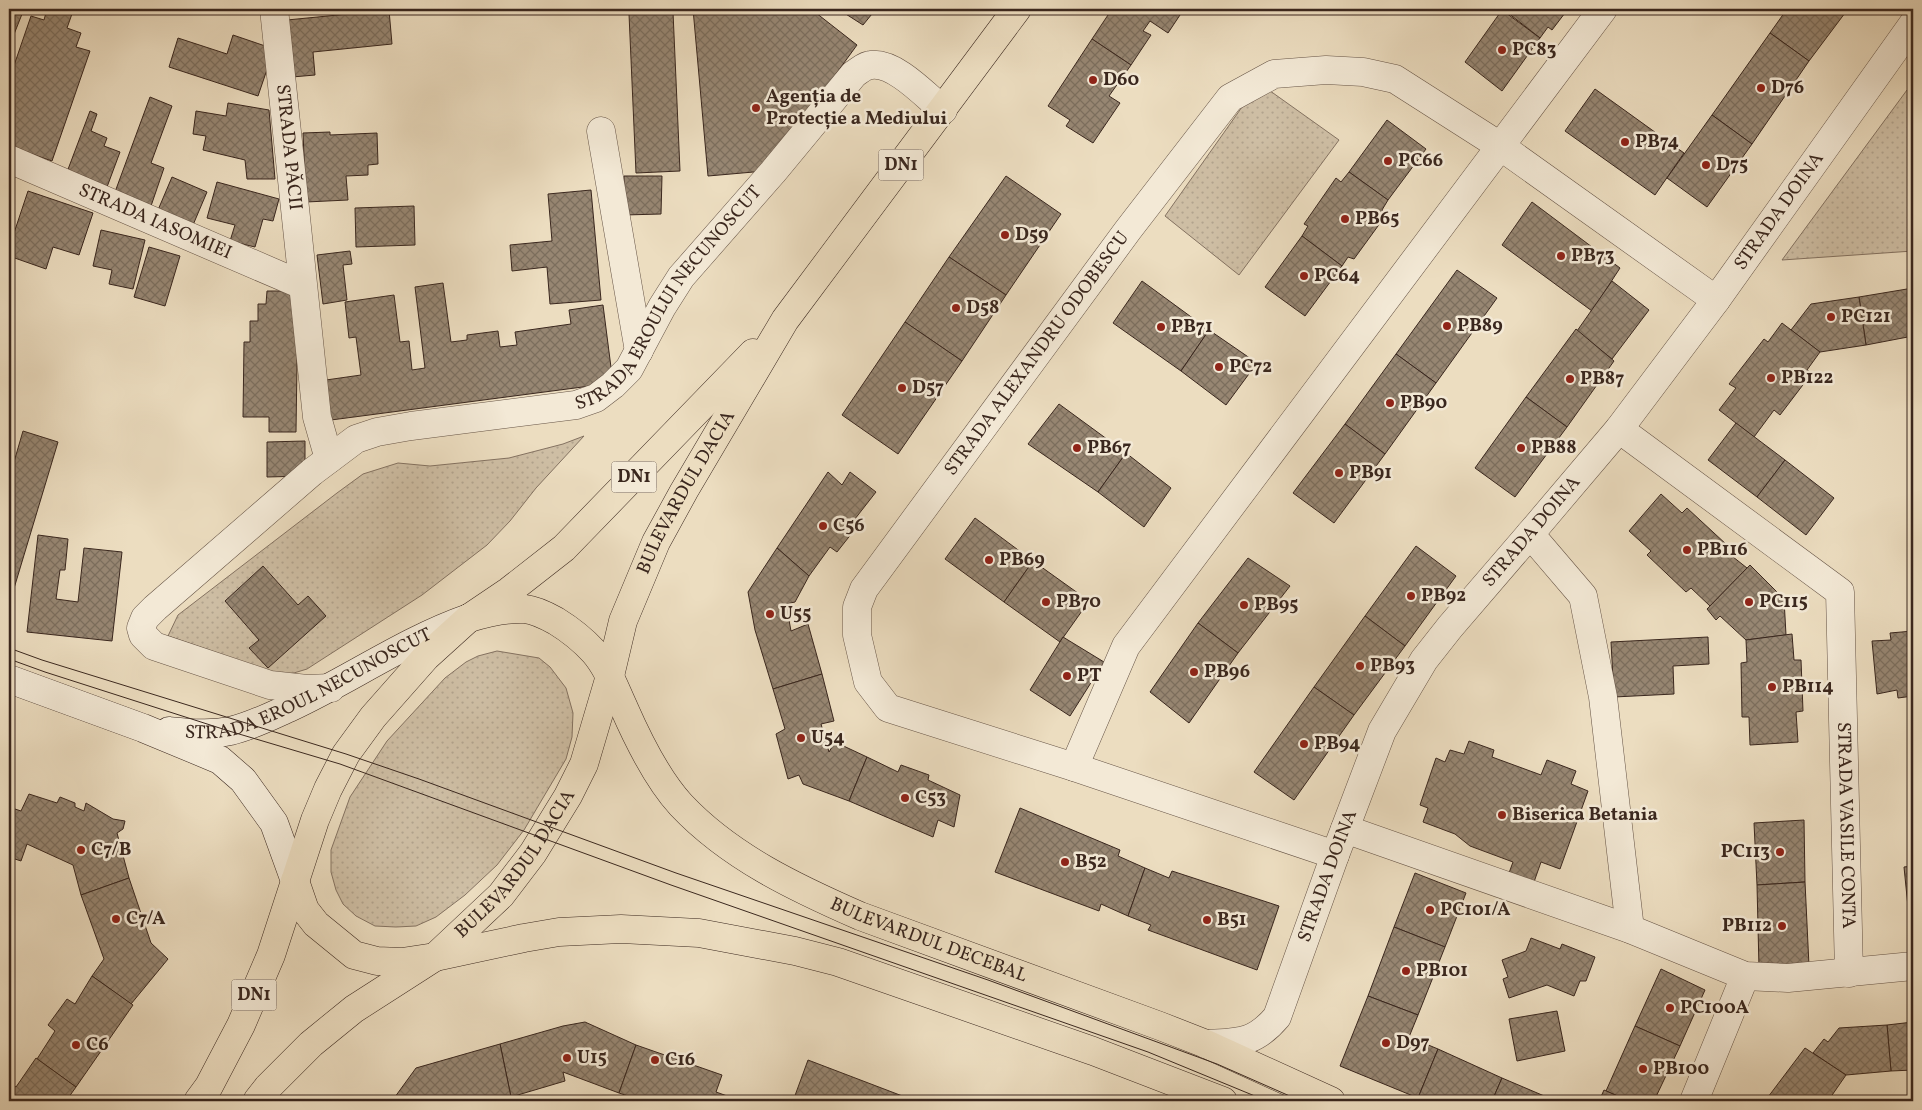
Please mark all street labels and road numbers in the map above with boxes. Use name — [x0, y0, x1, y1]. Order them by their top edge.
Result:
street label: STRADA PĂCII — [269, 83, 308, 211]
street label: STRADA DOINA — [1728, 147, 1830, 276]
road number: DN1 — [878, 150, 924, 180]
street label: STRADA IASOMIEI — [74, 177, 236, 266]
street label: STRADA EROULUI NECUNOSCUT — [572, 180, 768, 417]
street label: STRADA ALEXANDRU ODOBESCU — [938, 226, 1136, 481]
street label: BULEVARDUL DACIA — [631, 406, 742, 578]
road number: DN1 — [612, 462, 656, 492]
street label: STRADA DOINA — [1477, 470, 1587, 593]
street label: STRADA EROUL NECUNOSCUT — [184, 622, 436, 746]
street label: STRADA VASILE CONTA — [1830, 722, 1861, 929]
street label: BULEVARDUL DACIA — [449, 785, 582, 945]
street label: STRADA DOINA — [1292, 806, 1364, 946]
street label: BULEVARDUL DECEBAL — [826, 891, 1031, 989]
road number: DN1 — [232, 980, 276, 1010]

